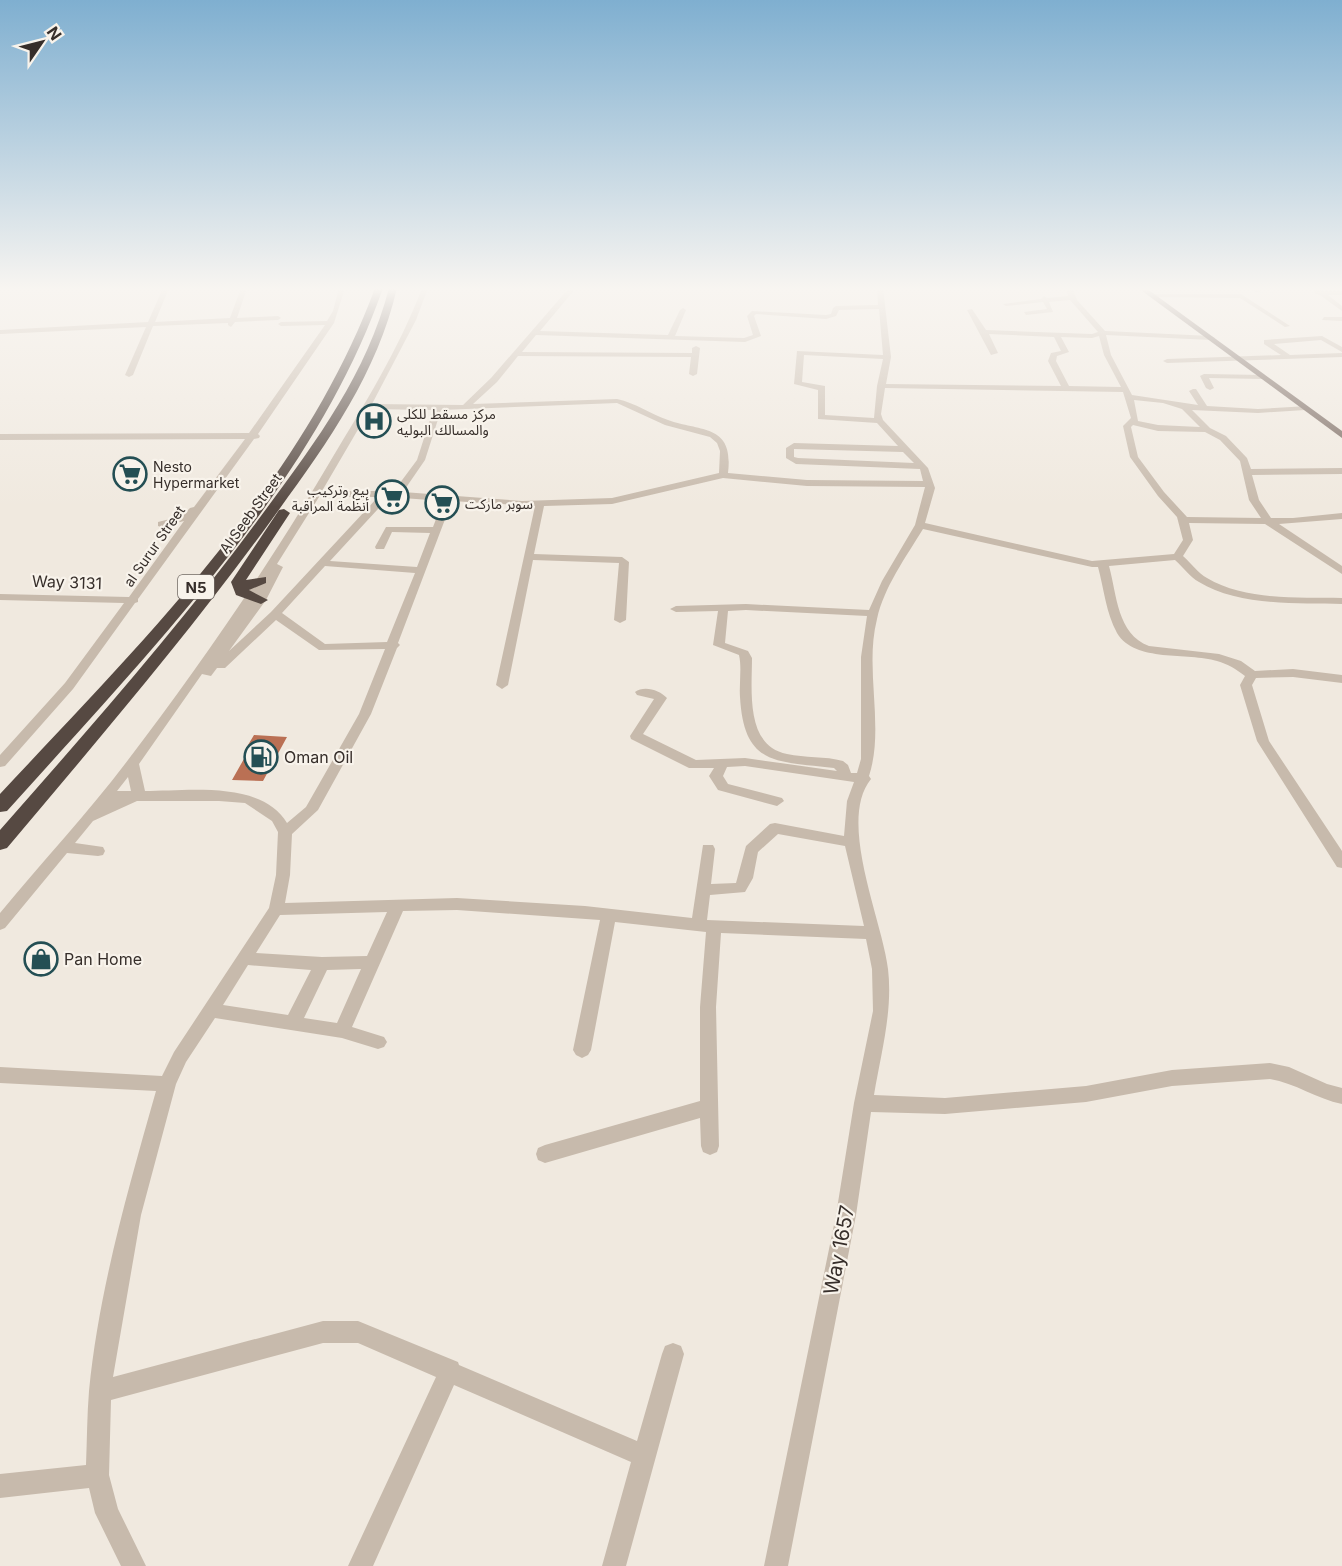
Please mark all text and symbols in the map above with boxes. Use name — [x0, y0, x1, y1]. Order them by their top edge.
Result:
north arrow — [12, 12, 72, 72]
text: N — [43, 23, 66, 44]
hospital icon: مركز مسقط للكلى والمسالك البوليه — [356, 403, 392, 439]
place label: مركز مسقط للكلى والمسالك البوليه — [397, 405, 496, 439]
supermarket icon: Nesto Hypermarket — [112, 456, 148, 492]
place label: Nesto Hypermarket — [153, 458, 240, 491]
street label: Al Seeb Street — [215, 470, 285, 556]
supermarket icon: بيع وتركيب أنظمة المراقبة — [374, 479, 410, 515]
place label: بيع وتركيب أنظمة المراقبة — [292, 481, 369, 515]
supermarket icon: سوبر ماركت — [424, 485, 460, 521]
place label: سوبر ماركت — [465, 495, 533, 513]
street label: al Surur Street — [120, 502, 188, 590]
street label: Way 3131 — [32, 571, 102, 593]
road number: N5 — [178, 575, 214, 599]
fuel station icon: Oman Oil — [243, 739, 279, 775]
place label: Oman Oil — [284, 747, 353, 767]
shop icon: Pan Home — [23, 941, 59, 977]
place label: Pan Home — [64, 949, 142, 969]
street label: Way 1657 — [819, 1203, 859, 1297]

